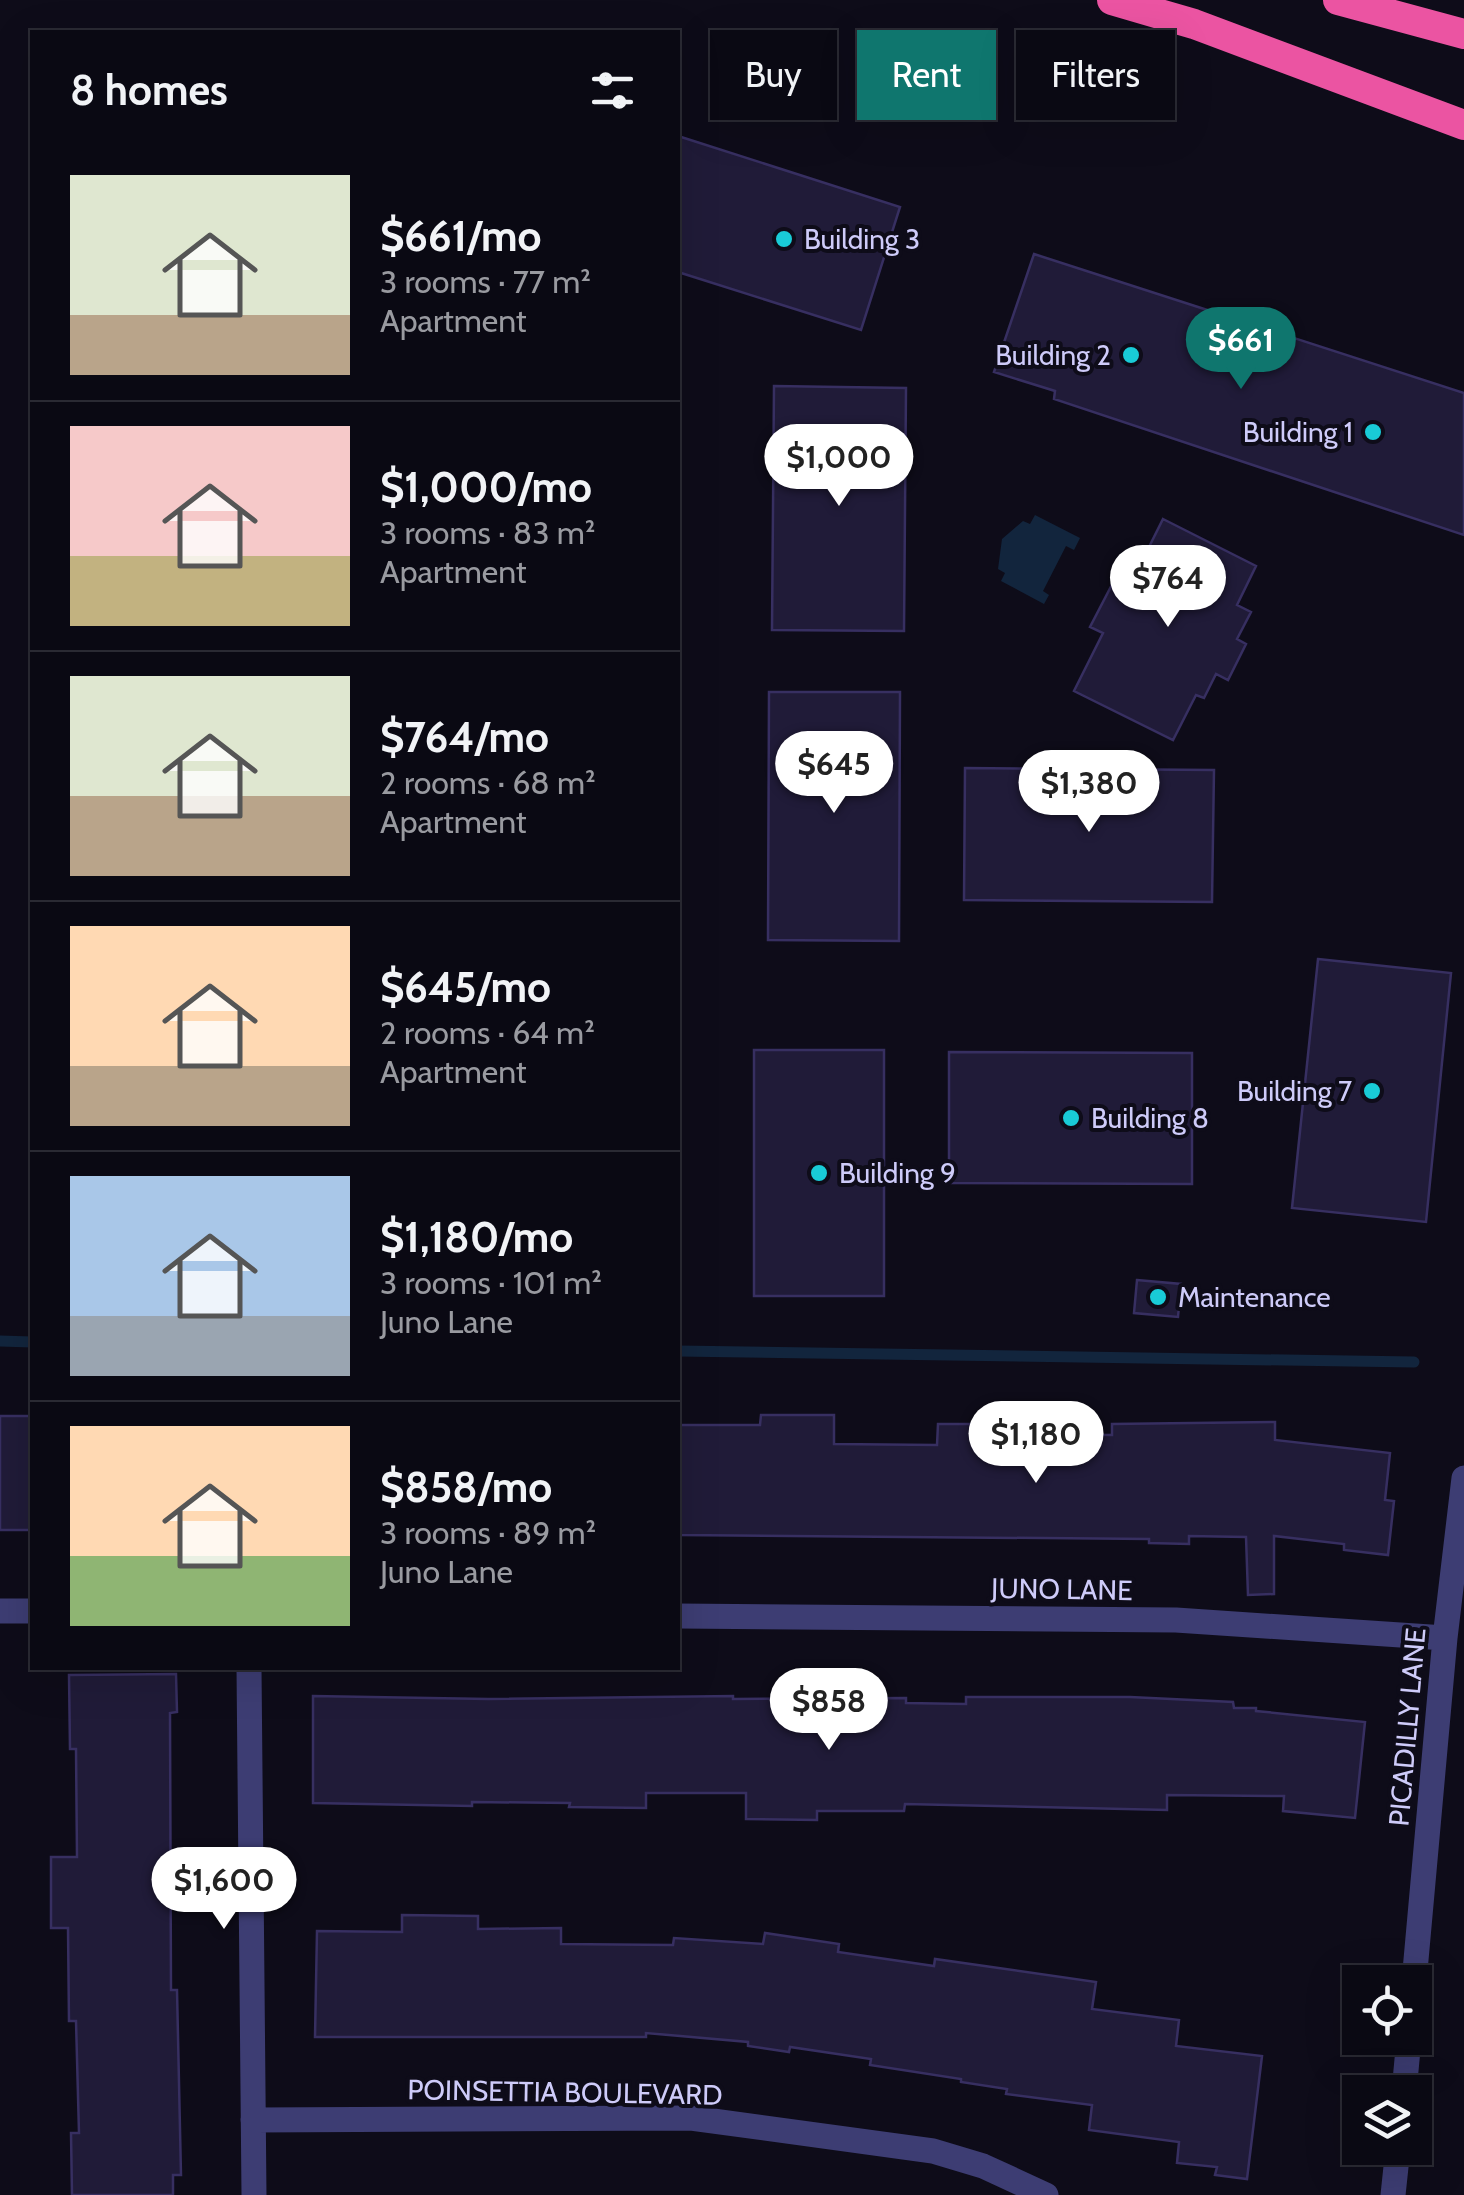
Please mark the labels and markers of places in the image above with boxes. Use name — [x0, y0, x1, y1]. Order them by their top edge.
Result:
place label: Building 3 — [804, 222, 920, 256]
marker: Building 3 — [773, 228, 795, 250]
pin: $661 — [1182, 307, 1300, 392]
place label: Building 2 — [995, 338, 1111, 372]
marker: Building 2 — [1120, 344, 1142, 366]
place label: Building 1 — [1243, 415, 1353, 449]
marker: Building 1 — [1362, 421, 1384, 443]
pin: $1,000 — [758, 424, 920, 509]
pin: $764 — [1109, 545, 1227, 630]
pin: $645 — [775, 731, 893, 816]
pin: $1,380 — [1008, 750, 1170, 835]
place label: Building 7 — [1237, 1074, 1352, 1108]
marker: Building 7 — [1361, 1080, 1383, 1102]
place label: Building 8 — [1091, 1101, 1209, 1135]
marker: Building 8 — [1060, 1107, 1082, 1129]
place label: Building 9 — [839, 1156, 956, 1190]
marker: Building 9 — [808, 1162, 830, 1184]
place label: Maintenance — [1178, 1280, 1331, 1314]
marker: Maintenance — [1147, 1286, 1169, 1308]
pin: $1,180 — [955, 1401, 1117, 1486]
pin: $858 — [770, 1668, 888, 1753]
pin: $1,600 — [143, 1847, 305, 1932]

